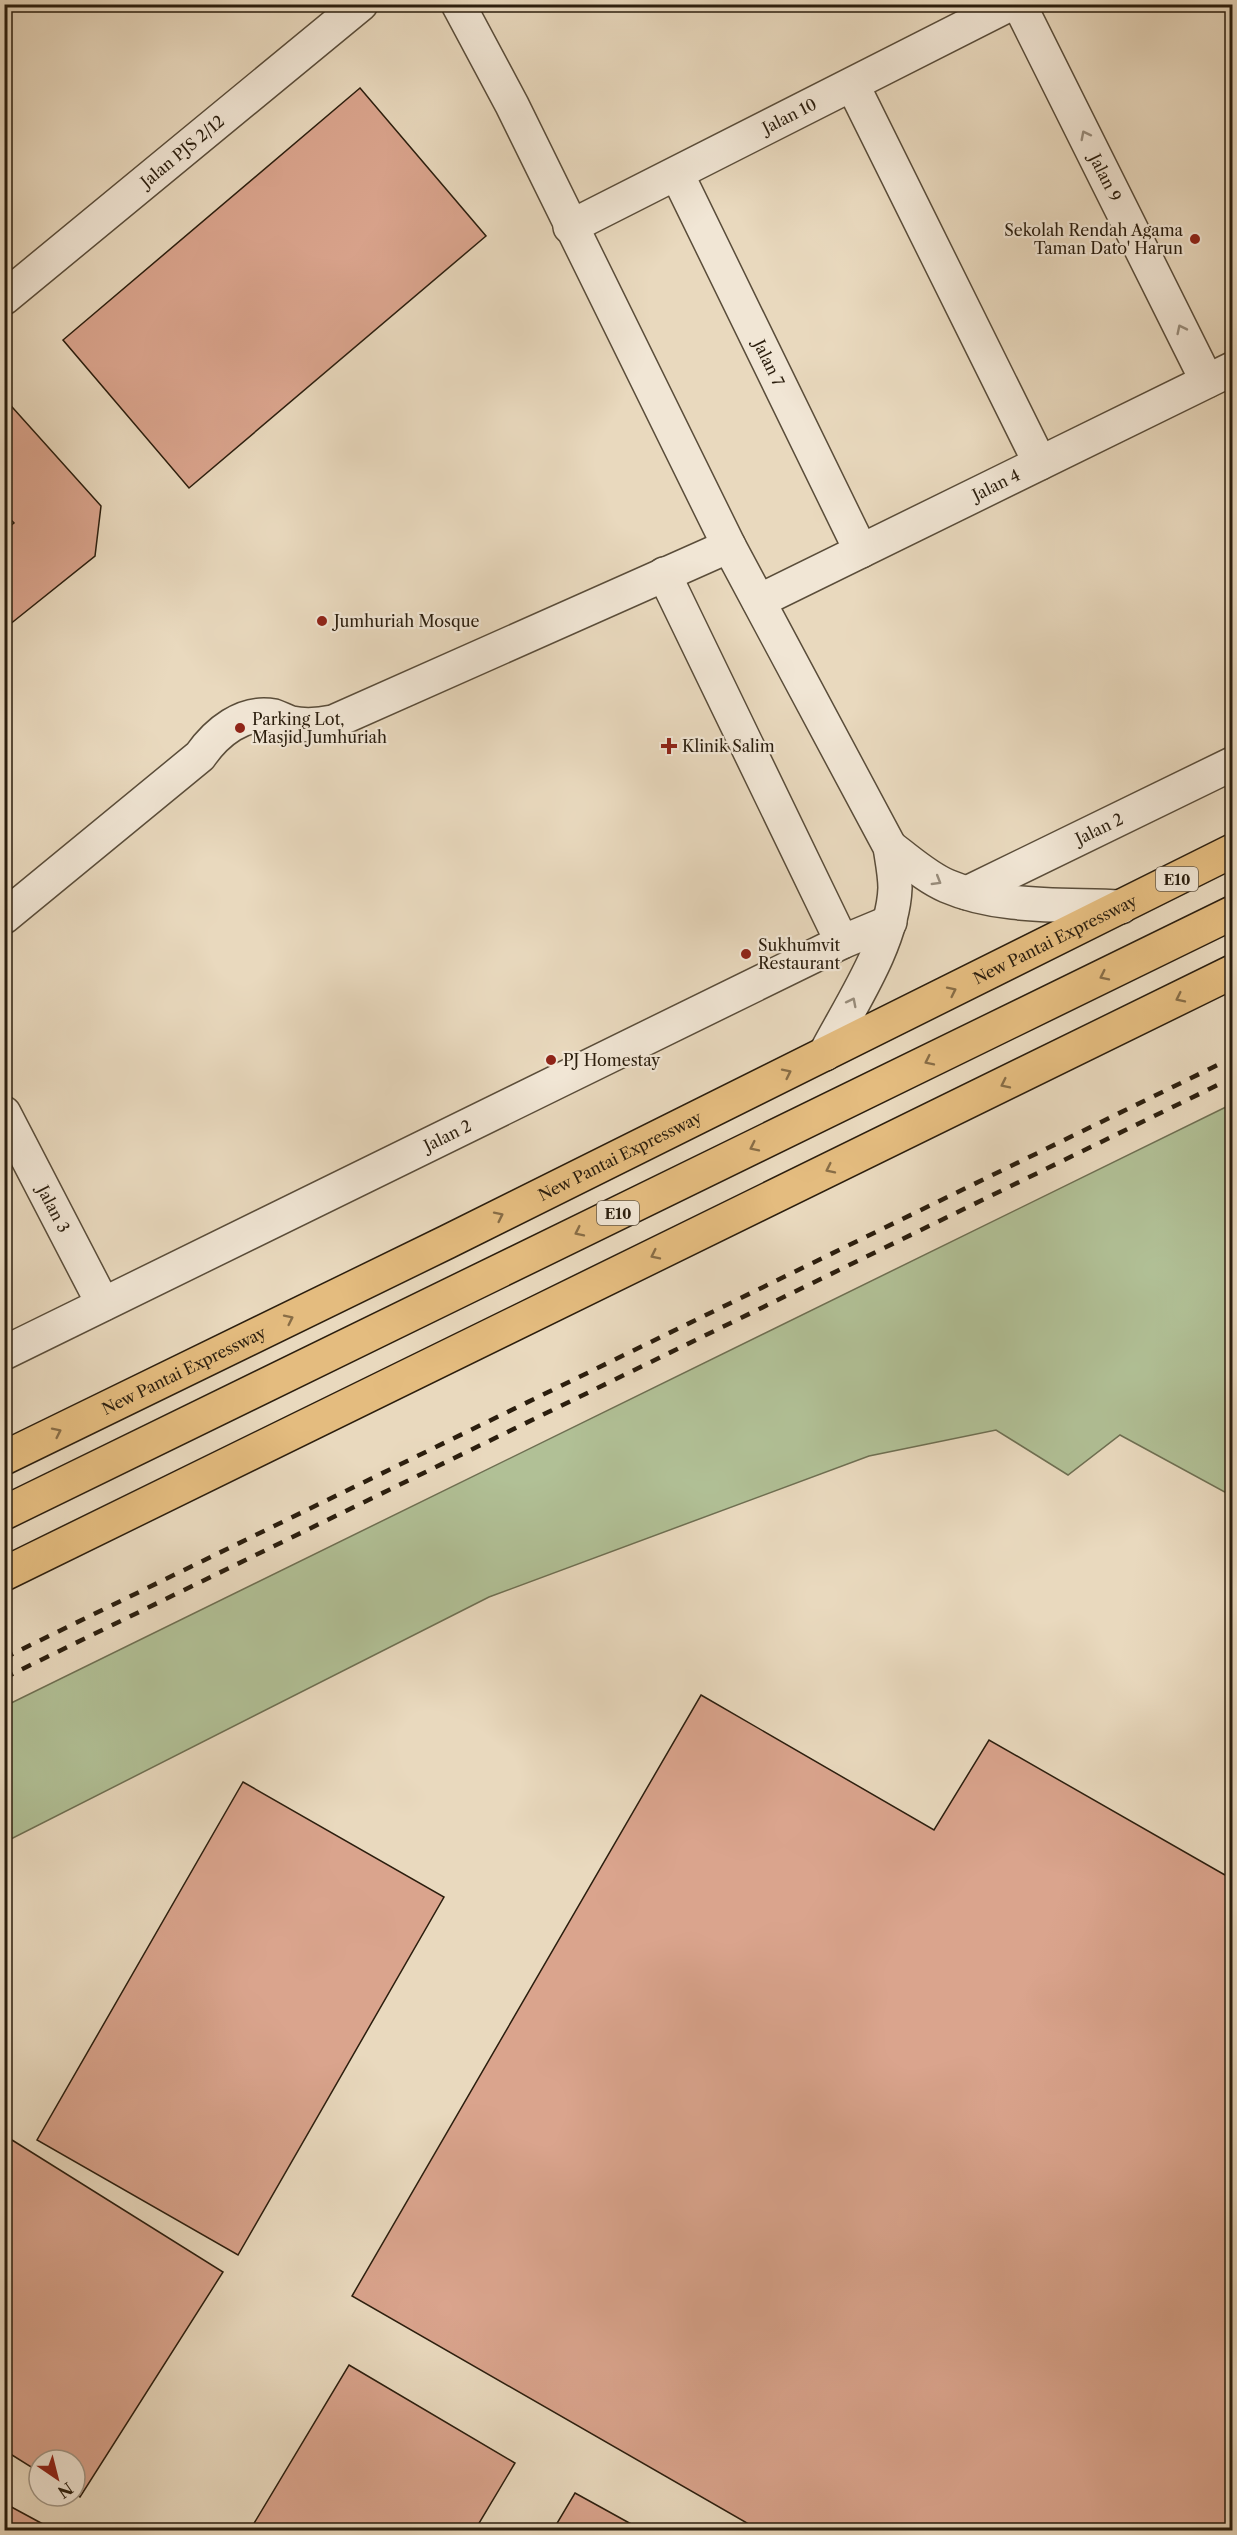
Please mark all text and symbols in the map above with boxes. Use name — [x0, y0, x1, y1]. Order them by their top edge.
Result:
street label: Jalan 10 — [756, 94, 820, 139]
street label: Jalan PJS 2/12 — [134, 111, 228, 193]
one-way arrow — [1081, 131, 1092, 142]
street label: Jalan 9 — [1084, 148, 1126, 205]
place label: Sekolah Rendah Agama Taman Dato' Harun — [1004, 220, 1184, 258]
marker: Sekolah Rendah Agama Taman Dato' Harun — [1188, 232, 1202, 246]
one-way arrow — [1177, 324, 1189, 335]
street label: Jalan 7 — [748, 333, 789, 389]
street label: Jalan 4 — [966, 465, 1023, 506]
place label: Jumhuriah Mosque — [331, 611, 480, 631]
marker: Jumhuriah Mosque — [315, 614, 329, 628]
place label: Parking Lot, Masjid Jumhuriah — [252, 709, 387, 747]
marker: Parking Lot, Masjid Jumhuriah — [233, 721, 247, 735]
place label: Klinik Salim — [682, 736, 775, 756]
marker: Klinik Salim — [660, 737, 678, 755]
street label: Jalan 2 — [1069, 809, 1126, 850]
road number: E10 — [1156, 867, 1198, 891]
one-way arrow — [931, 873, 941, 885]
street label: New Pantai Expressway — [970, 890, 1141, 988]
place label: Sukhumvit Restaurant — [758, 935, 841, 973]
marker: Sukhumvit Restaurant — [739, 947, 753, 961]
one-way arrow — [1100, 968, 1111, 980]
one-way arrow — [946, 987, 957, 998]
one-way arrow — [1175, 990, 1186, 1002]
one-way arrow — [845, 998, 856, 1009]
place label: PJ Homestay — [563, 1050, 661, 1070]
marker: PJ Homestay — [544, 1053, 558, 1067]
one-way arrow — [925, 1054, 936, 1066]
one-way arrow — [780, 1069, 791, 1081]
one-way arrow — [1000, 1076, 1011, 1088]
street label: New Pantai Expressway — [535, 1106, 706, 1205]
street label: Jalan 2 — [418, 1115, 475, 1157]
one-way arrow — [749, 1139, 760, 1151]
one-way arrow — [825, 1162, 836, 1174]
street label: Jalan 3 — [32, 1179, 74, 1236]
road number: E10 — [597, 1201, 639, 1225]
one-way arrow — [493, 1211, 504, 1223]
one-way arrow — [574, 1225, 585, 1237]
one-way arrow — [650, 1248, 661, 1260]
one-way arrow — [282, 1315, 293, 1326]
street label: New Pantai Expressway — [98, 1321, 270, 1419]
one-way arrow — [51, 1428, 62, 1440]
north arrow — [27, 2448, 87, 2508]
text: N — [54, 2478, 77, 2503]

